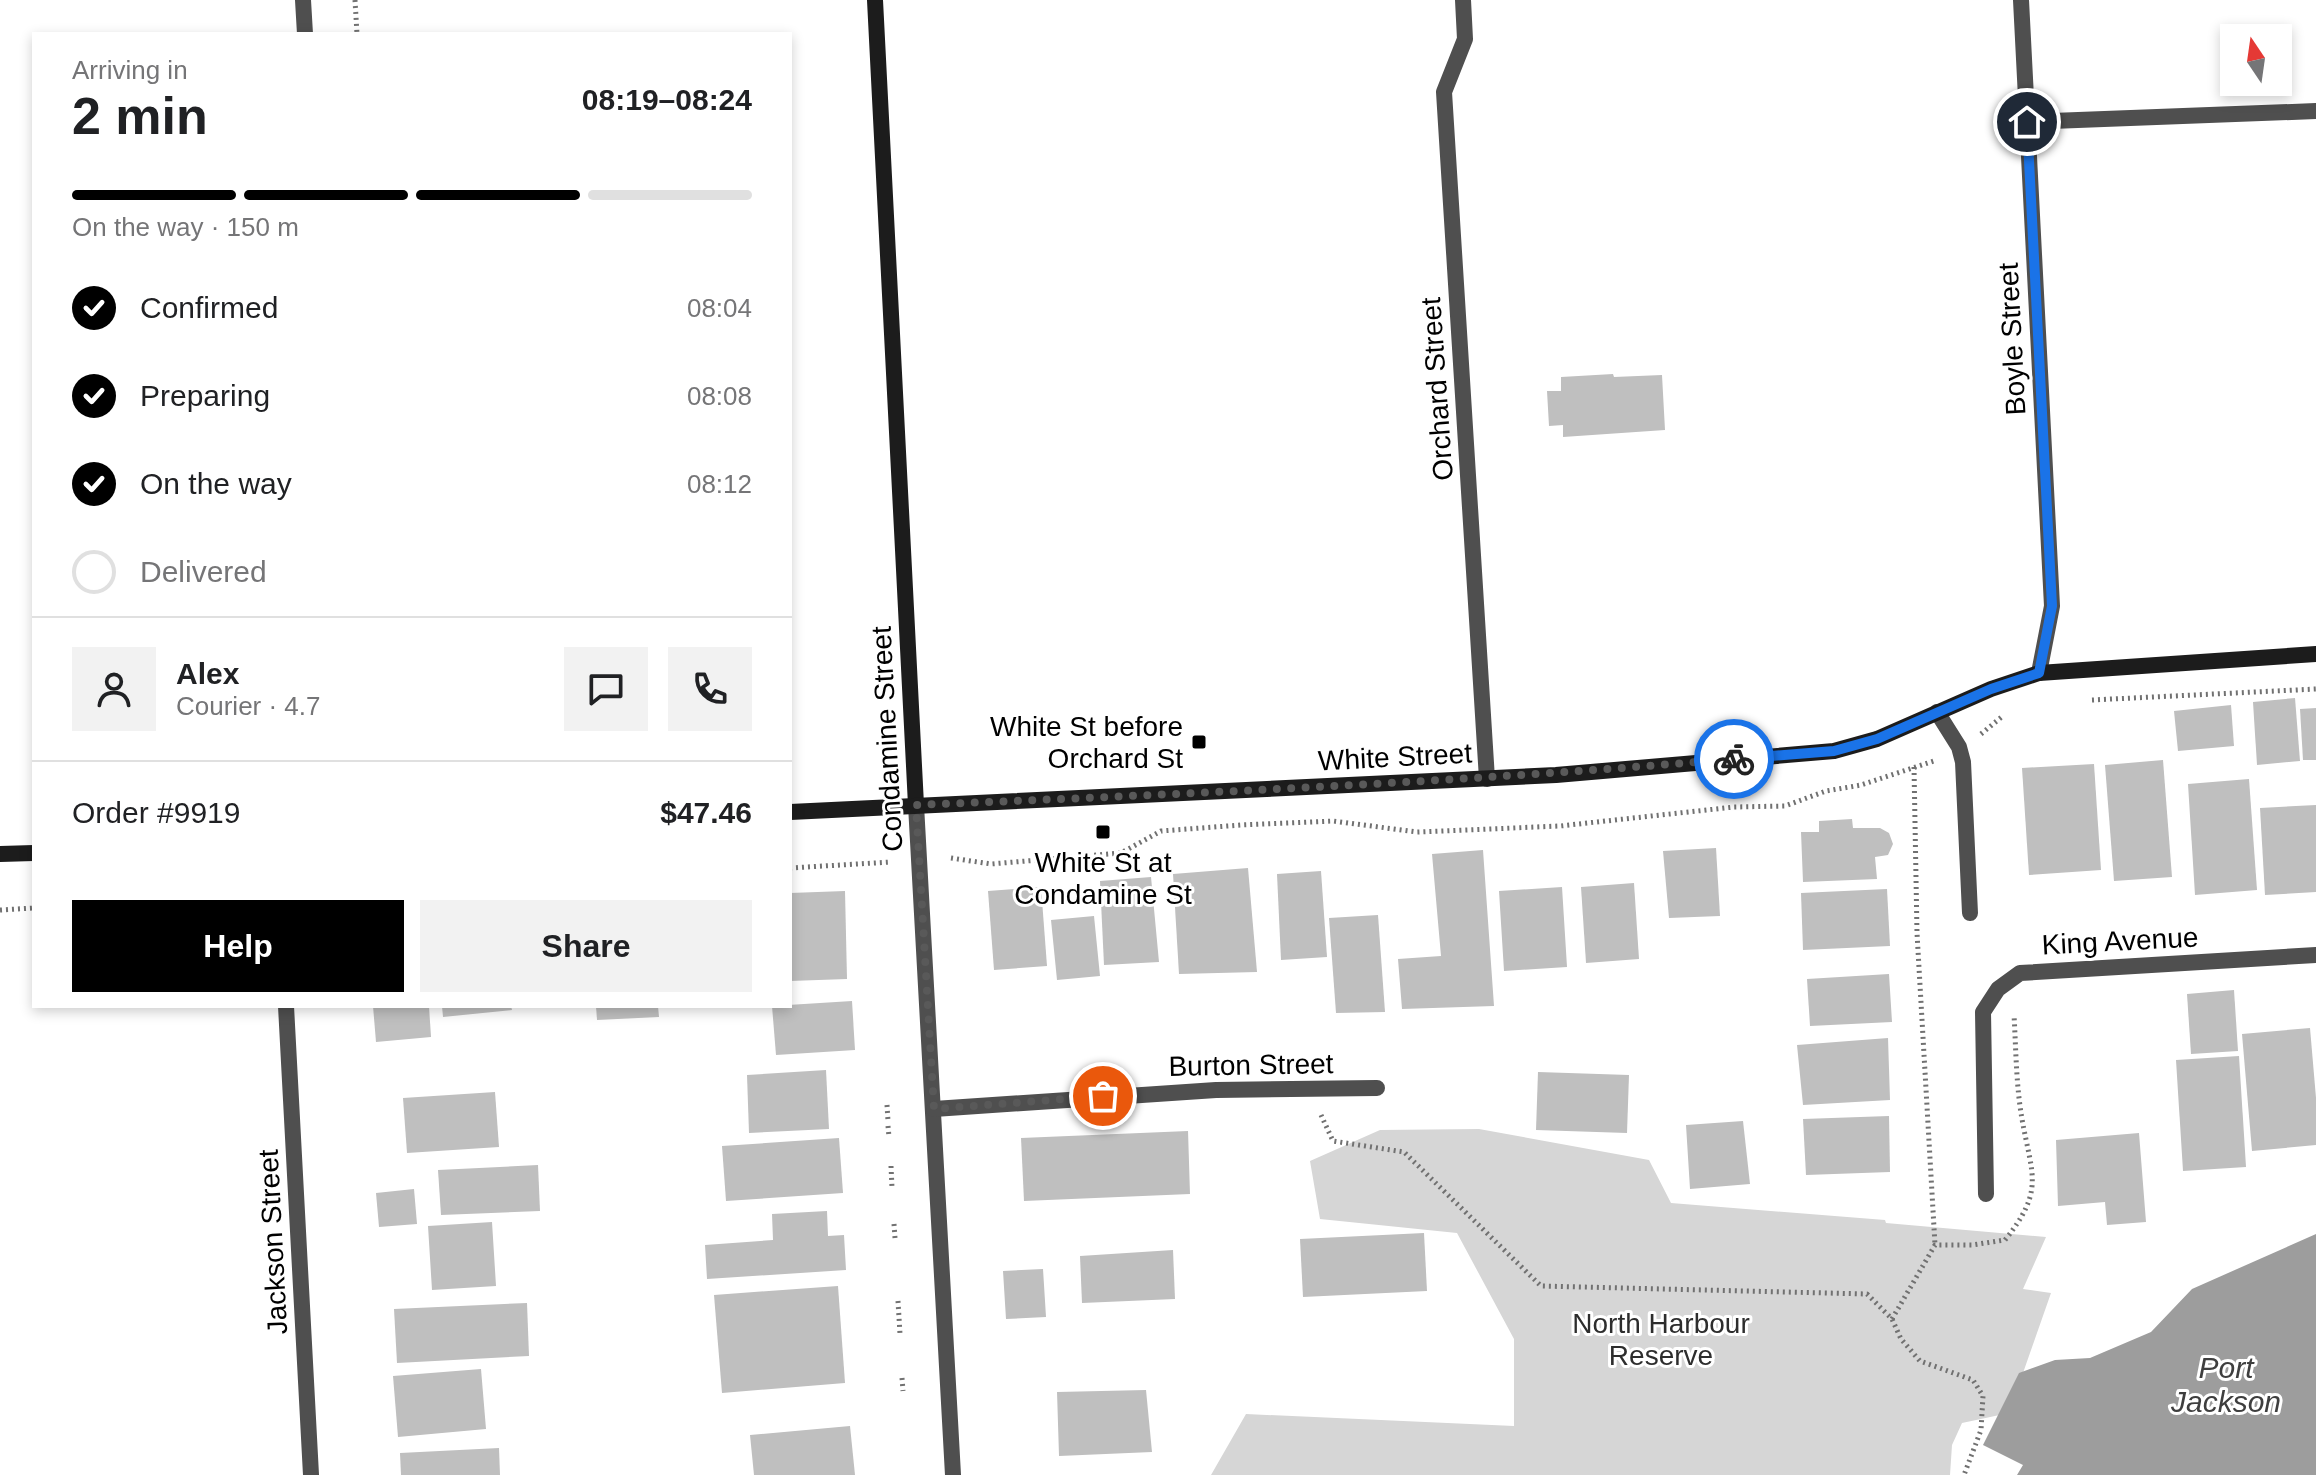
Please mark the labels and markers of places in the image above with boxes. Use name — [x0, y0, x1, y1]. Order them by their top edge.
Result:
pin — [1993, 88, 2061, 156]
place label: White St before Orchard St — [990, 711, 1183, 774]
marker: White St before Orchard St — [1190, 733, 1208, 751]
marker: White St at Condamine St — [1094, 823, 1112, 841]
place label: White St at Condamine St — [1014, 847, 1192, 910]
pin — [1069, 1062, 1137, 1130]

